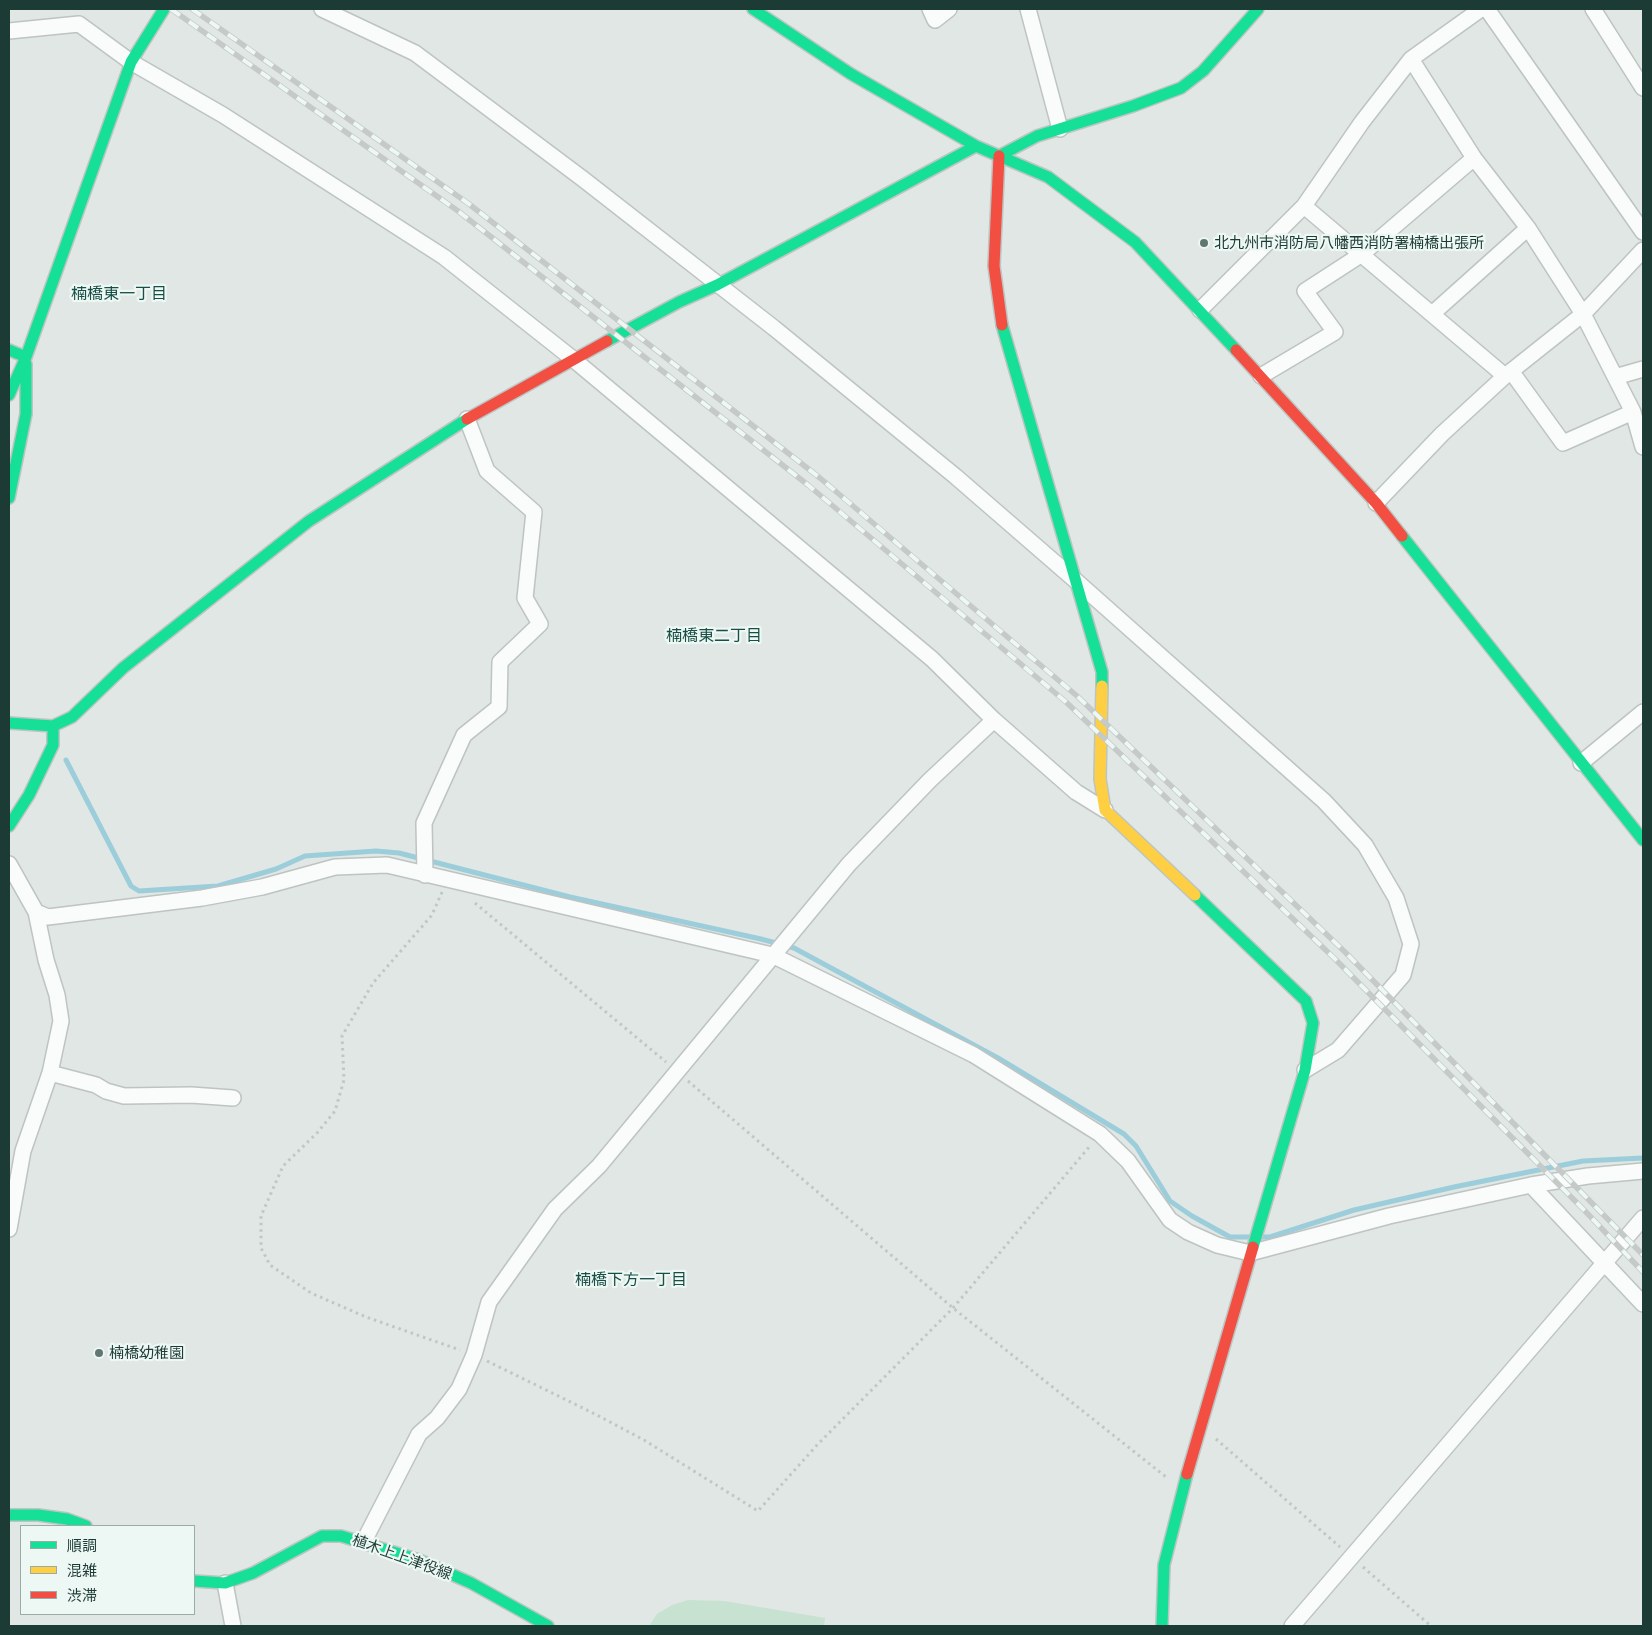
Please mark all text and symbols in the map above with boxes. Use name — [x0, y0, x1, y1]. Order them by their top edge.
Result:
place label: 北九州市消防局八幡西消防署楠橋出張所 — [1214, 234, 1484, 252]
marker: 北九州市消防局八幡西消防署楠橋出張所 — [1198, 237, 1210, 249]
district label: 楠橋東一丁目 — [71, 284, 167, 304]
district label: 楠橋東二丁目 — [666, 626, 762, 646]
district label: 楠橋下方一丁目 — [575, 1270, 687, 1290]
place label: 楠橋幼稚園 — [109, 1344, 184, 1362]
marker: 楠橋幼稚園 — [93, 1347, 105, 1359]
legend — [20, 1525, 195, 1615]
street label: 植木上上津役線 — [350, 1531, 454, 1583]
text: 順調 — [67, 1536, 97, 1554]
text: 混雑 — [67, 1561, 97, 1579]
text: 渋滞 — [67, 1586, 97, 1604]

